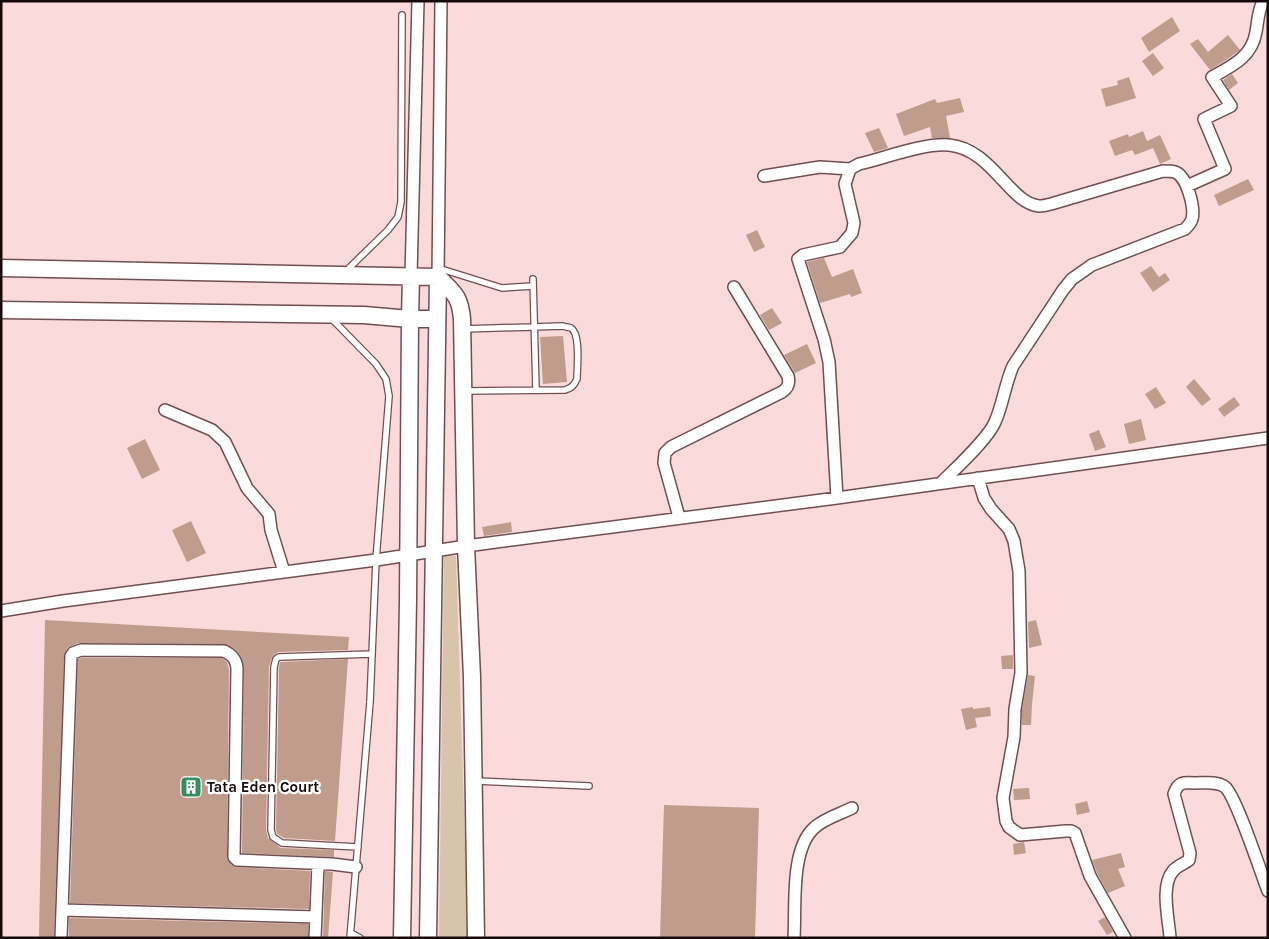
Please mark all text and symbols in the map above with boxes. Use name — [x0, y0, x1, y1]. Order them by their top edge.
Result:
building icon: Tata Eden Court — [179, 775, 203, 799]
place label: Tata Eden Court — [207, 778, 319, 796]

